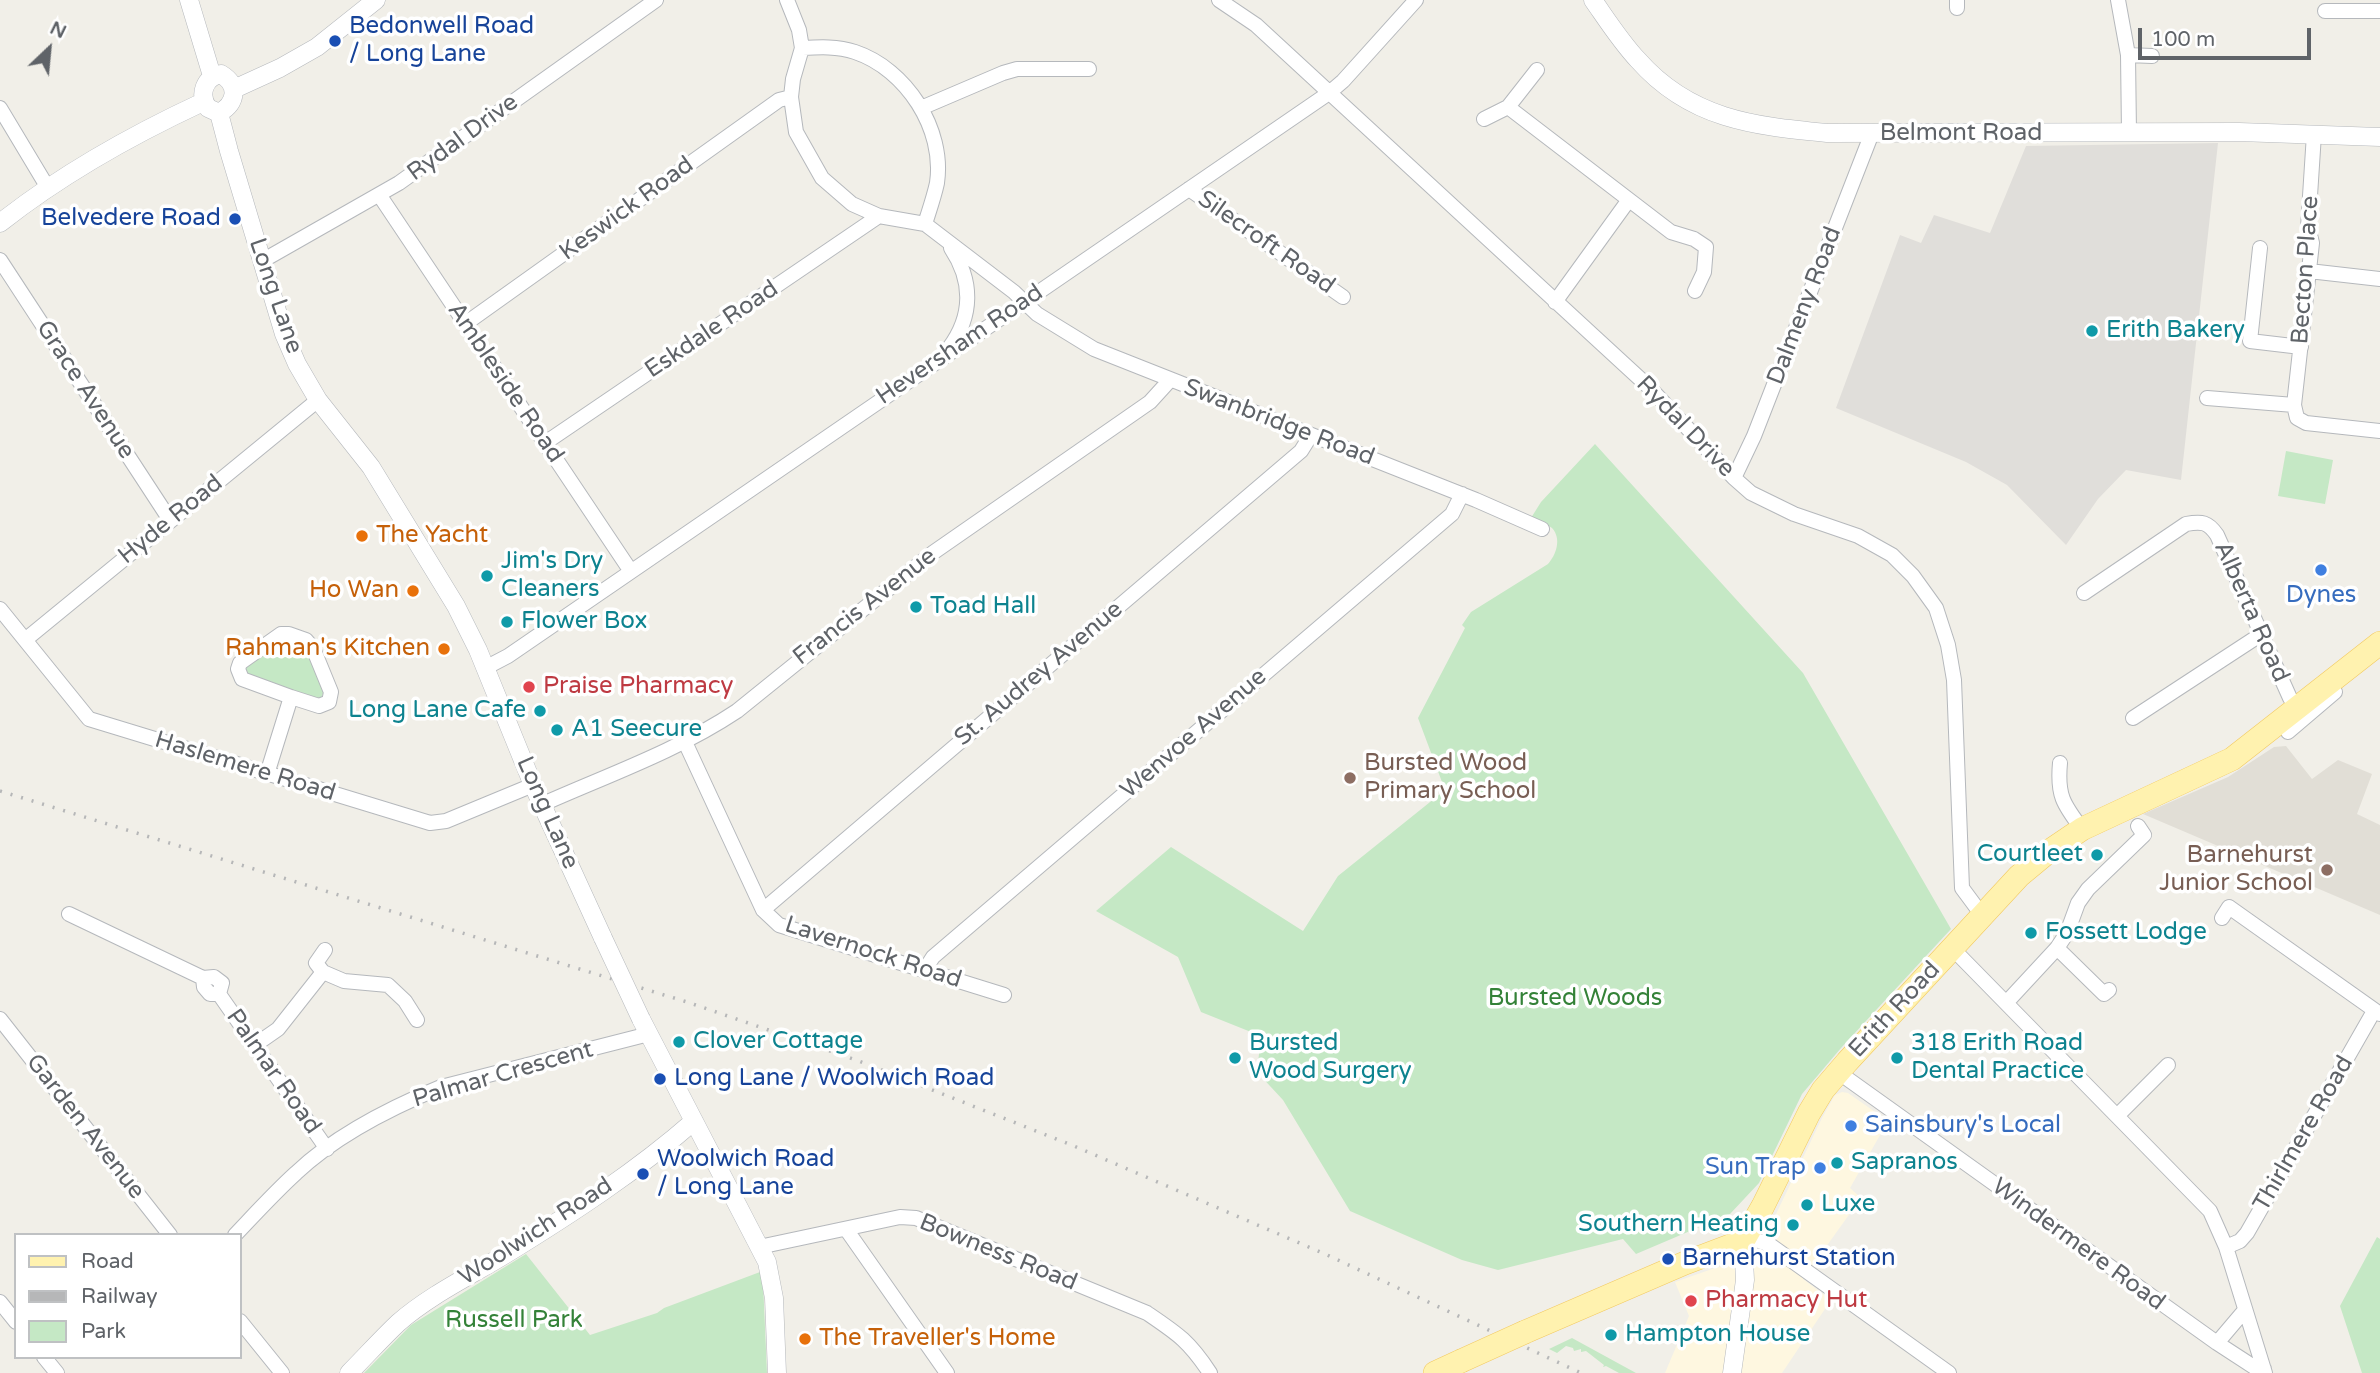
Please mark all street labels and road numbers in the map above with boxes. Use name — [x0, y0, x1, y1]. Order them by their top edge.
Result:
street label: Rydal Drive — [402, 88, 524, 188]
street label: Belmont Road — [1880, 120, 2042, 148]
street label: Keswick Road — [554, 151, 700, 267]
street label: Silecroft Road — [1192, 185, 1340, 301]
street label: Becton Place — [2286, 195, 2326, 345]
street label: Dalmeny Road — [1762, 223, 1848, 389]
street label: Long Lane — [242, 235, 308, 357]
street label: Eskdale Road — [640, 275, 784, 385]
street label: Heversham Road — [871, 279, 1049, 411]
street label: Ambleside Road — [441, 297, 569, 469]
street label: Grace Avenue — [30, 315, 140, 465]
street label: Rydal Drive — [1630, 370, 1740, 484]
street label: Swanbridge Road — [1180, 373, 1378, 473]
street label: Hyde Road — [113, 469, 229, 571]
street label: Alberta Road — [2207, 537, 2295, 687]
street label: Francis Avenue — [788, 542, 942, 672]
street label: St. Audrey Avenue — [949, 595, 1129, 753]
street label: Wenvoe Avenue — [1115, 663, 1273, 805]
street label: Haslemere Road — [151, 726, 339, 808]
street label: Long Lane — [509, 752, 585, 874]
street label: Lavernock Road — [781, 911, 965, 995]
street label: Erith Road — [1843, 956, 1947, 1064]
street label: Palmar Road — [219, 1004, 327, 1140]
street label: Palmar Crescent — [410, 1036, 596, 1114]
street label: Garden Avenue — [19, 1049, 151, 1205]
street label: Thirlmere Road — [2248, 1051, 2360, 1217]
street label: Woolwich Road — [454, 1172, 618, 1292]
street label: Windermere Road — [1986, 1172, 2170, 1318]
street label: Bowness Road — [915, 1208, 1081, 1298]

